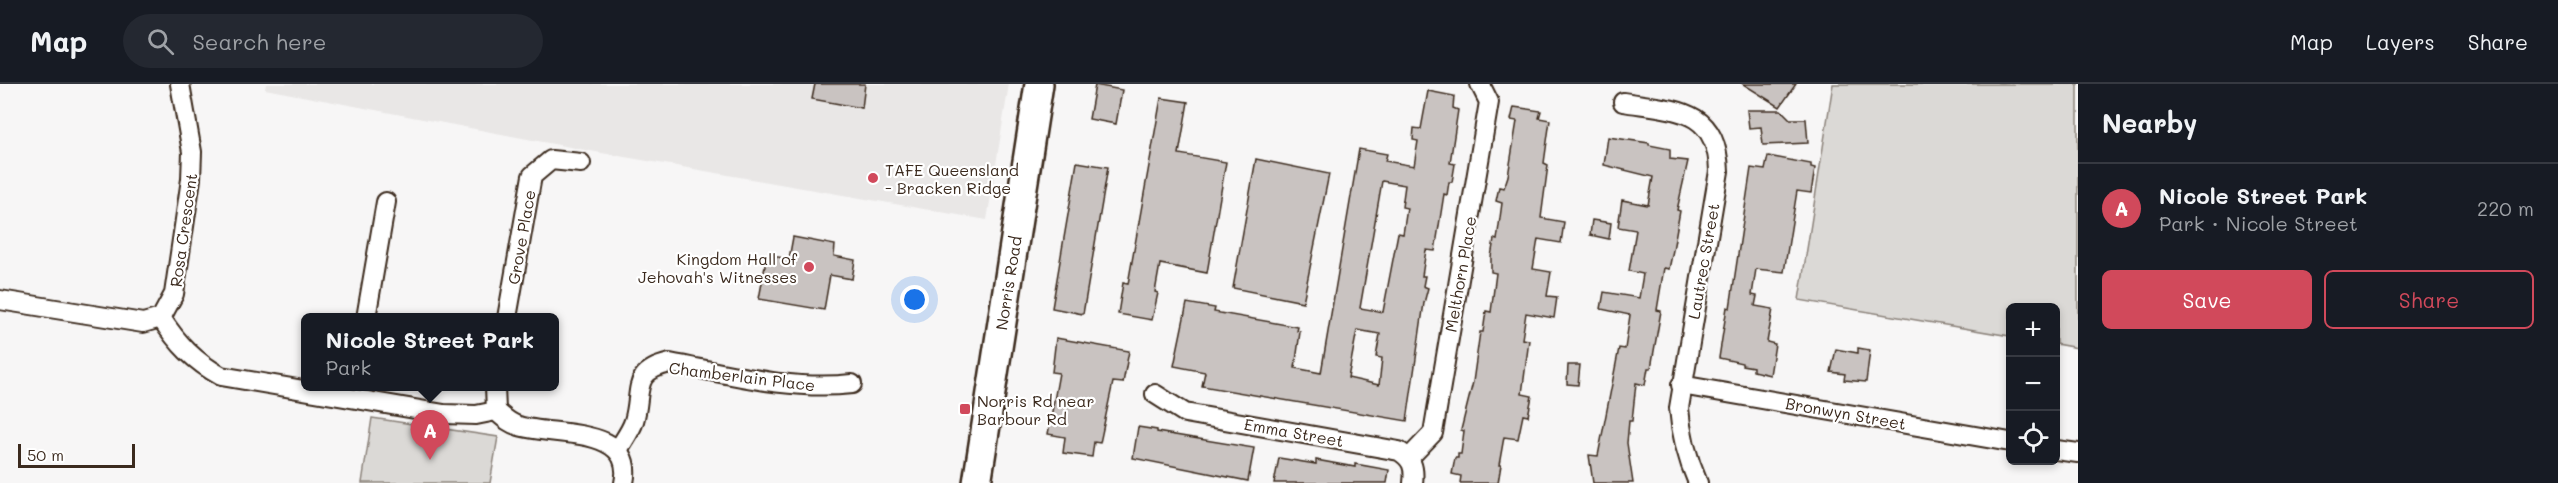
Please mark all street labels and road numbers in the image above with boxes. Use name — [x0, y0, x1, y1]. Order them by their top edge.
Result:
street label: Rosa Crescent — [165, 172, 201, 288]
street label: Grove Place — [502, 188, 540, 286]
street label: Lautrec Street — [1682, 201, 1724, 321]
street label: Melthorn Place — [1439, 214, 1481, 334]
street label: Norris Road — [990, 234, 1026, 332]
street label: Chamberlain Place — [668, 357, 816, 395]
street label: Bronwyn Street — [1784, 392, 1908, 434]
street label: Emma Street — [1243, 413, 1345, 451]

